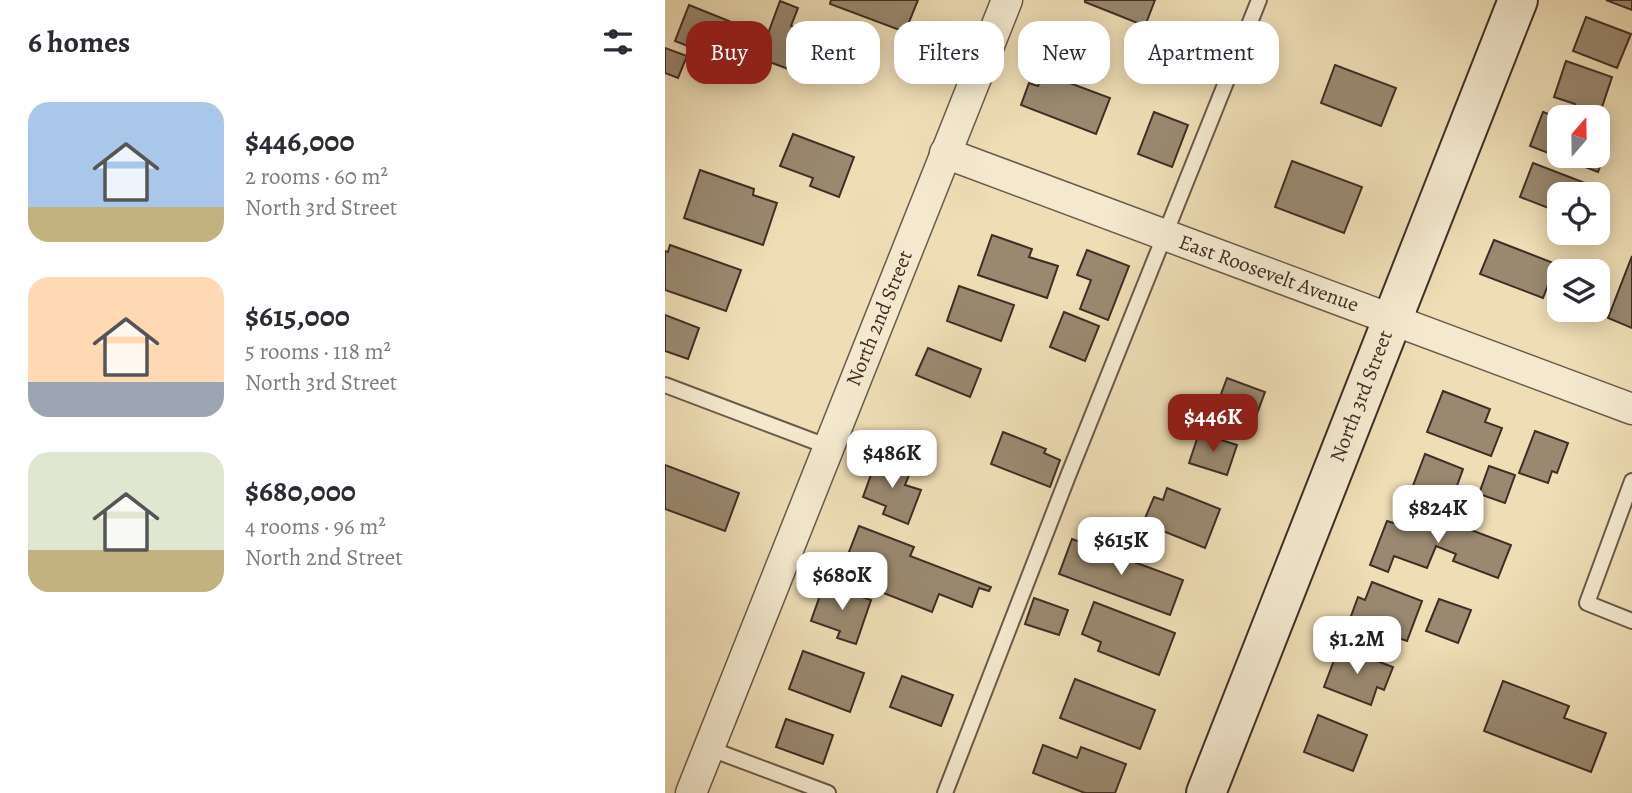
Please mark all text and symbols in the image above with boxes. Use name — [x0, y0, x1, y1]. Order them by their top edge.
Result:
chip: Buy — [686, 21, 772, 84]
chip: Rent — [786, 21, 880, 84]
chip: Filters — [894, 21, 1004, 84]
chip: New — [1018, 21, 1110, 84]
chip: Apartment — [1124, 21, 1279, 84]
text: 6 homes — [28, 22, 130, 62]
icon: filters — [599, 23, 637, 61]
north arrow — [1547, 105, 1610, 168]
map controls — [1547, 105, 1610, 322]
text: $446,000 — [245, 121, 355, 161]
icon: home — [84, 130, 168, 214]
text: 2 rooms · 60 m² — [245, 161, 388, 192]
button: locate — [1547, 182, 1610, 245]
text: North 3rd Street — [245, 192, 397, 223]
street label: East Roosevelt Avenue — [1175, 227, 1363, 319]
street label: North 2nd Street — [839, 246, 919, 390]
button: layers — [1547, 259, 1610, 322]
text: $615,000 — [245, 296, 350, 336]
icon: home — [84, 305, 168, 389]
street label: North 3rd Street — [1323, 326, 1399, 466]
text: 5 rooms · 118 m² — [245, 336, 391, 367]
text: North 3rd Street — [245, 367, 397, 398]
pin: $446K — [1164, 394, 1262, 454]
text: $446K — [1184, 401, 1242, 432]
pin: $486K — [843, 430, 941, 490]
text: $486K — [863, 437, 921, 468]
text: $680,000 — [245, 471, 356, 511]
icon: home — [84, 480, 168, 564]
pin: $824K — [1389, 486, 1487, 545]
text: $824K — [1409, 492, 1467, 523]
text: 4 rooms · 96 m² — [245, 511, 386, 542]
pin: $615K — [1072, 518, 1170, 577]
text: $615K — [1094, 524, 1148, 555]
text: North 2nd Street — [245, 542, 403, 573]
pin: $680K — [793, 552, 891, 612]
text: $680K — [812, 559, 872, 590]
pin: $1.2M — [1308, 616, 1406, 676]
text: $1.2M — [1329, 623, 1385, 654]

